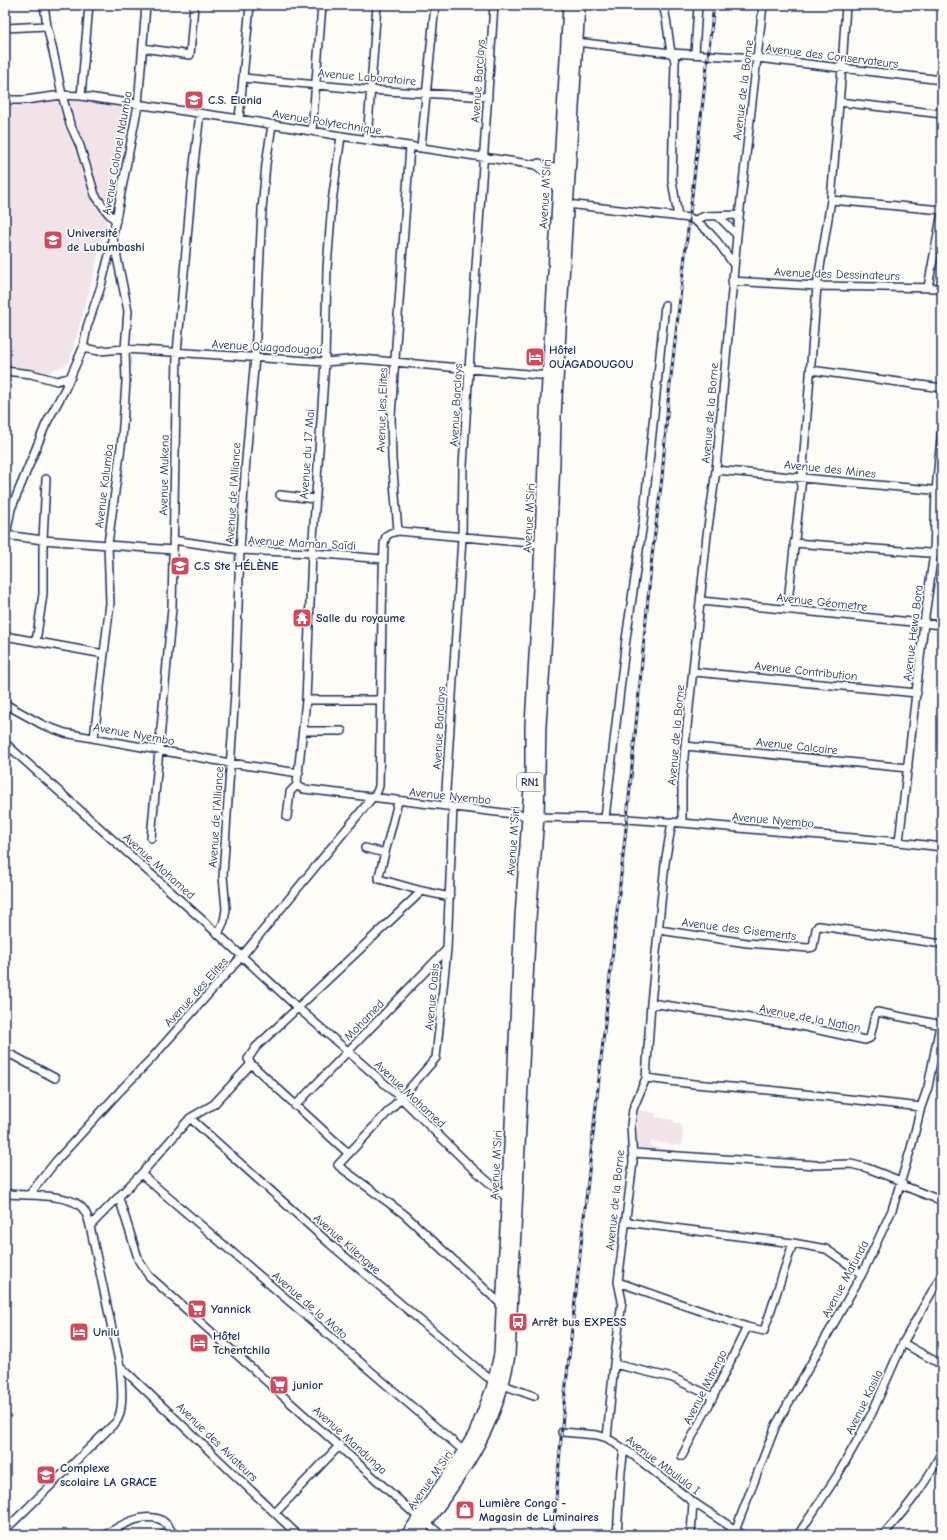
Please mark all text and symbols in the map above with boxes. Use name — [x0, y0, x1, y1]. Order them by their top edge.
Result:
street label: Avenue Barclays — [468, 39, 488, 123]
street label: Avenue de la Borne — [730, 39, 756, 141]
street label: Avenue des Conservateurs — [765, 41, 899, 71]
street label: Avenue Laboratoire — [317, 66, 417, 88]
school or university icon: C.S. Elania — [183, 89, 205, 111]
street label: Avenue Colonel Ndumba — [99, 90, 135, 216]
place label: C.S. Elania — [208, 93, 262, 107]
street label: Avenue Polytechnique — [272, 106, 382, 138]
street label: Avenue M'Siri — [536, 159, 554, 229]
place label: Université de Lubumbashi — [67, 226, 145, 254]
school or university icon: Université de Lubumbashi — [42, 229, 64, 251]
street label: Avenue des Dessinateurs — [774, 265, 900, 283]
street label: Avenue Ouagadougou — [211, 337, 323, 357]
place label: Hôtel OUAGADOUGOU — [549, 343, 633, 371]
hotel icon: Hôtel OUAGADOUGOU — [524, 346, 546, 368]
street label: Avenue de la Borne — [699, 362, 721, 464]
street label: Avenue Barclays — [447, 363, 465, 447]
street label: Avenue les Elites — [374, 367, 390, 453]
street label: Avenue du 17 Mai — [297, 408, 317, 500]
street label: Avenue Mukena — [156, 434, 172, 516]
street label: Avenue de l'Alliance — [222, 442, 244, 544]
street label: Avenue Kalumba — [92, 443, 116, 529]
street label: Avenue des Mines — [783, 457, 877, 481]
street label: Avenue M'Siri — [520, 483, 538, 553]
street label: Avenue Maman Saïdi — [248, 533, 356, 553]
school or university icon: C.S Ste HÉLÈNE — [169, 555, 191, 577]
place label: C.S Ste HÉLÈNE — [194, 559, 278, 573]
street label: Avenue Hewa Bora — [900, 584, 926, 682]
street label: Avenue Géometre — [776, 590, 868, 614]
temple icon: Salle du royaume — [291, 607, 313, 629]
place label: Salle du royaume — [316, 611, 405, 625]
street label: Avenue Contribution — [754, 659, 858, 683]
street label: Avenue de la Borne — [665, 684, 687, 786]
street label: Avenue Barclays — [430, 686, 448, 770]
street label: Avenue Nyembo — [92, 720, 176, 748]
street label: Avenue Calcaire — [755, 735, 839, 757]
street label: Avenue de l'Alliance — [205, 766, 227, 868]
road number: RN1 — [517, 773, 543, 791]
street label: Avenue Nyembo — [408, 785, 492, 807]
street label: Avenue M'Siri — [504, 806, 522, 876]
street label: Avenue Nyembo — [731, 809, 815, 831]
street label: Avenue Mohamed — [120, 830, 198, 902]
street label: Avenue des Gisements — [681, 915, 797, 943]
street label: Avenue des Elites — [161, 954, 231, 1030]
street label: Avenue Oasis — [422, 963, 442, 1031]
street label: Mohamed — [341, 997, 387, 1043]
street label: Avenue de la Nation — [758, 1001, 862, 1035]
street label: Avenue Mohamed — [372, 1058, 448, 1130]
street label: Avenue M'Siri — [487, 1130, 505, 1200]
street label: Avenue de la Borne — [603, 1149, 627, 1251]
street label: Avenue Kilengwe — [310, 1211, 384, 1277]
street label: Avenue Mafunda — [819, 1238, 871, 1320]
street label: Avenue de la Moto — [269, 1268, 351, 1342]
supermarket icon: Yannick — [186, 1298, 208, 1320]
place label: Yannick — [211, 1302, 251, 1316]
bus stop icon: Arrêt bus EXPESS — [507, 1311, 529, 1333]
place label: Arrêt bus EXPESS — [532, 1315, 627, 1329]
hotel icon: Unilu — [68, 1321, 90, 1343]
place label: Unilu — [93, 1325, 120, 1339]
place label: Hôtel Tchentchila — [213, 1329, 270, 1357]
hotel icon: Hôtel Tchentchila — [188, 1332, 210, 1354]
street label: Avenue Mitongo — [680, 1347, 730, 1427]
street label: Avenue Kasila — [842, 1367, 886, 1437]
supermarket icon: junior — [268, 1374, 290, 1396]
place label: junior — [291, 1378, 323, 1392]
street label: Avenue des Aviateurs — [173, 1400, 261, 1484]
street label: Avenue Mandunga — [310, 1403, 390, 1477]
street label: Avenue Mbulula I — [623, 1432, 703, 1498]
street label: Avenue M'Siri — [404, 1447, 456, 1513]
place label: Complexe scolaire LA GRACE — [60, 1461, 157, 1489]
school or university icon: Complexe scolaire LA GRACE — [35, 1464, 57, 1486]
place label: Lumière Congo - Magasin de Luminaires — [479, 1496, 599, 1524]
shop icon: Lumière Congo - Magasin de Luminaires — [454, 1499, 476, 1521]

